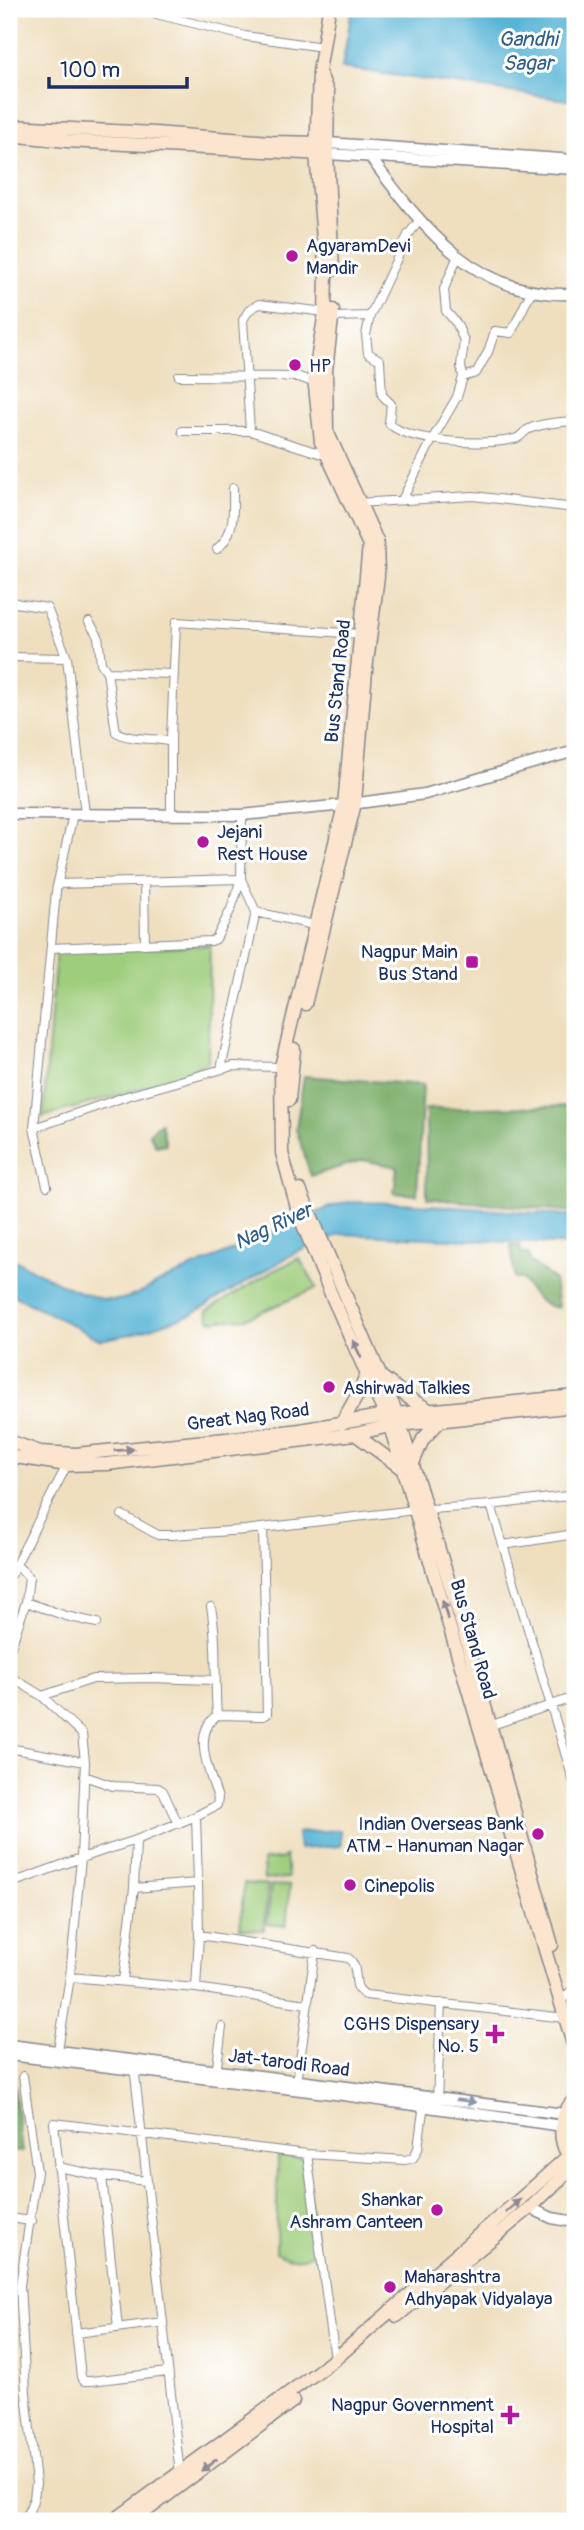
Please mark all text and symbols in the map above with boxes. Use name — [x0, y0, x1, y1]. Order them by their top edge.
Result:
water label: Gandhi Sagar — [498, 26, 561, 77]
scale bar — [49, 46, 187, 90]
text: 100 m — [60, 57, 120, 84]
place label: AgyaramDevi Mandir — [306, 234, 411, 280]
marker: AgyaramDevi Mandir — [284, 248, 300, 264]
place label: HP — [309, 354, 332, 378]
marker: HP — [287, 357, 303, 373]
street label: Bus Stand Road — [320, 618, 356, 744]
place label: Jejani Rest House — [217, 820, 308, 866]
marker: Jejani Rest House — [195, 834, 211, 850]
place label: Nagpur Main Bus Stand — [361, 940, 458, 986]
marker: Nagpur Main Bus Stand — [464, 954, 480, 970]
water label: Nag River — [230, 1196, 319, 1256]
one-way arrow — [351, 1338, 362, 1359]
place label: Ashirwad Talkies — [343, 1376, 471, 1400]
marker: Ashirwad Talkies — [321, 1379, 337, 1395]
street label: Great Nag Road — [186, 1398, 311, 1436]
one-way arrow — [113, 1444, 135, 1455]
street label: Bus Stand Road — [444, 1577, 502, 1702]
one-way arrow — [439, 1599, 450, 1621]
place label: Indian Overseas Bank ATM - Hanuman Nagar — [346, 1812, 524, 1858]
marker: Indian Overseas Bank ATM - Hanuman Nagar — [530, 1826, 546, 1842]
place label: Cinepolis — [364, 1874, 435, 1898]
marker: Cinepolis — [342, 1877, 358, 1893]
place label: CGHS Dispensary No. 5 — [343, 2012, 479, 2058]
marker: CGHS Dispensary No. 5 — [485, 2024, 505, 2044]
street label: Jat-tarodi Road — [227, 2044, 351, 2082]
one-way arrow — [455, 2096, 477, 2107]
place label: Shankar Ashram Canteen — [289, 2188, 423, 2234]
one-way arrow — [504, 2199, 521, 2214]
marker: Shankar Ashram Canteen — [429, 2202, 445, 2218]
place label: Maharashtra Adhyapak Vidyalaya — [404, 2265, 553, 2311]
marker: Maharashtra Adhyapak Vidyalaya — [382, 2279, 398, 2295]
place label: Nagpur Government Hospital — [331, 2393, 494, 2439]
marker: Nagpur Government Hospital — [500, 2405, 520, 2425]
one-way arrow — [200, 2458, 218, 2473]

